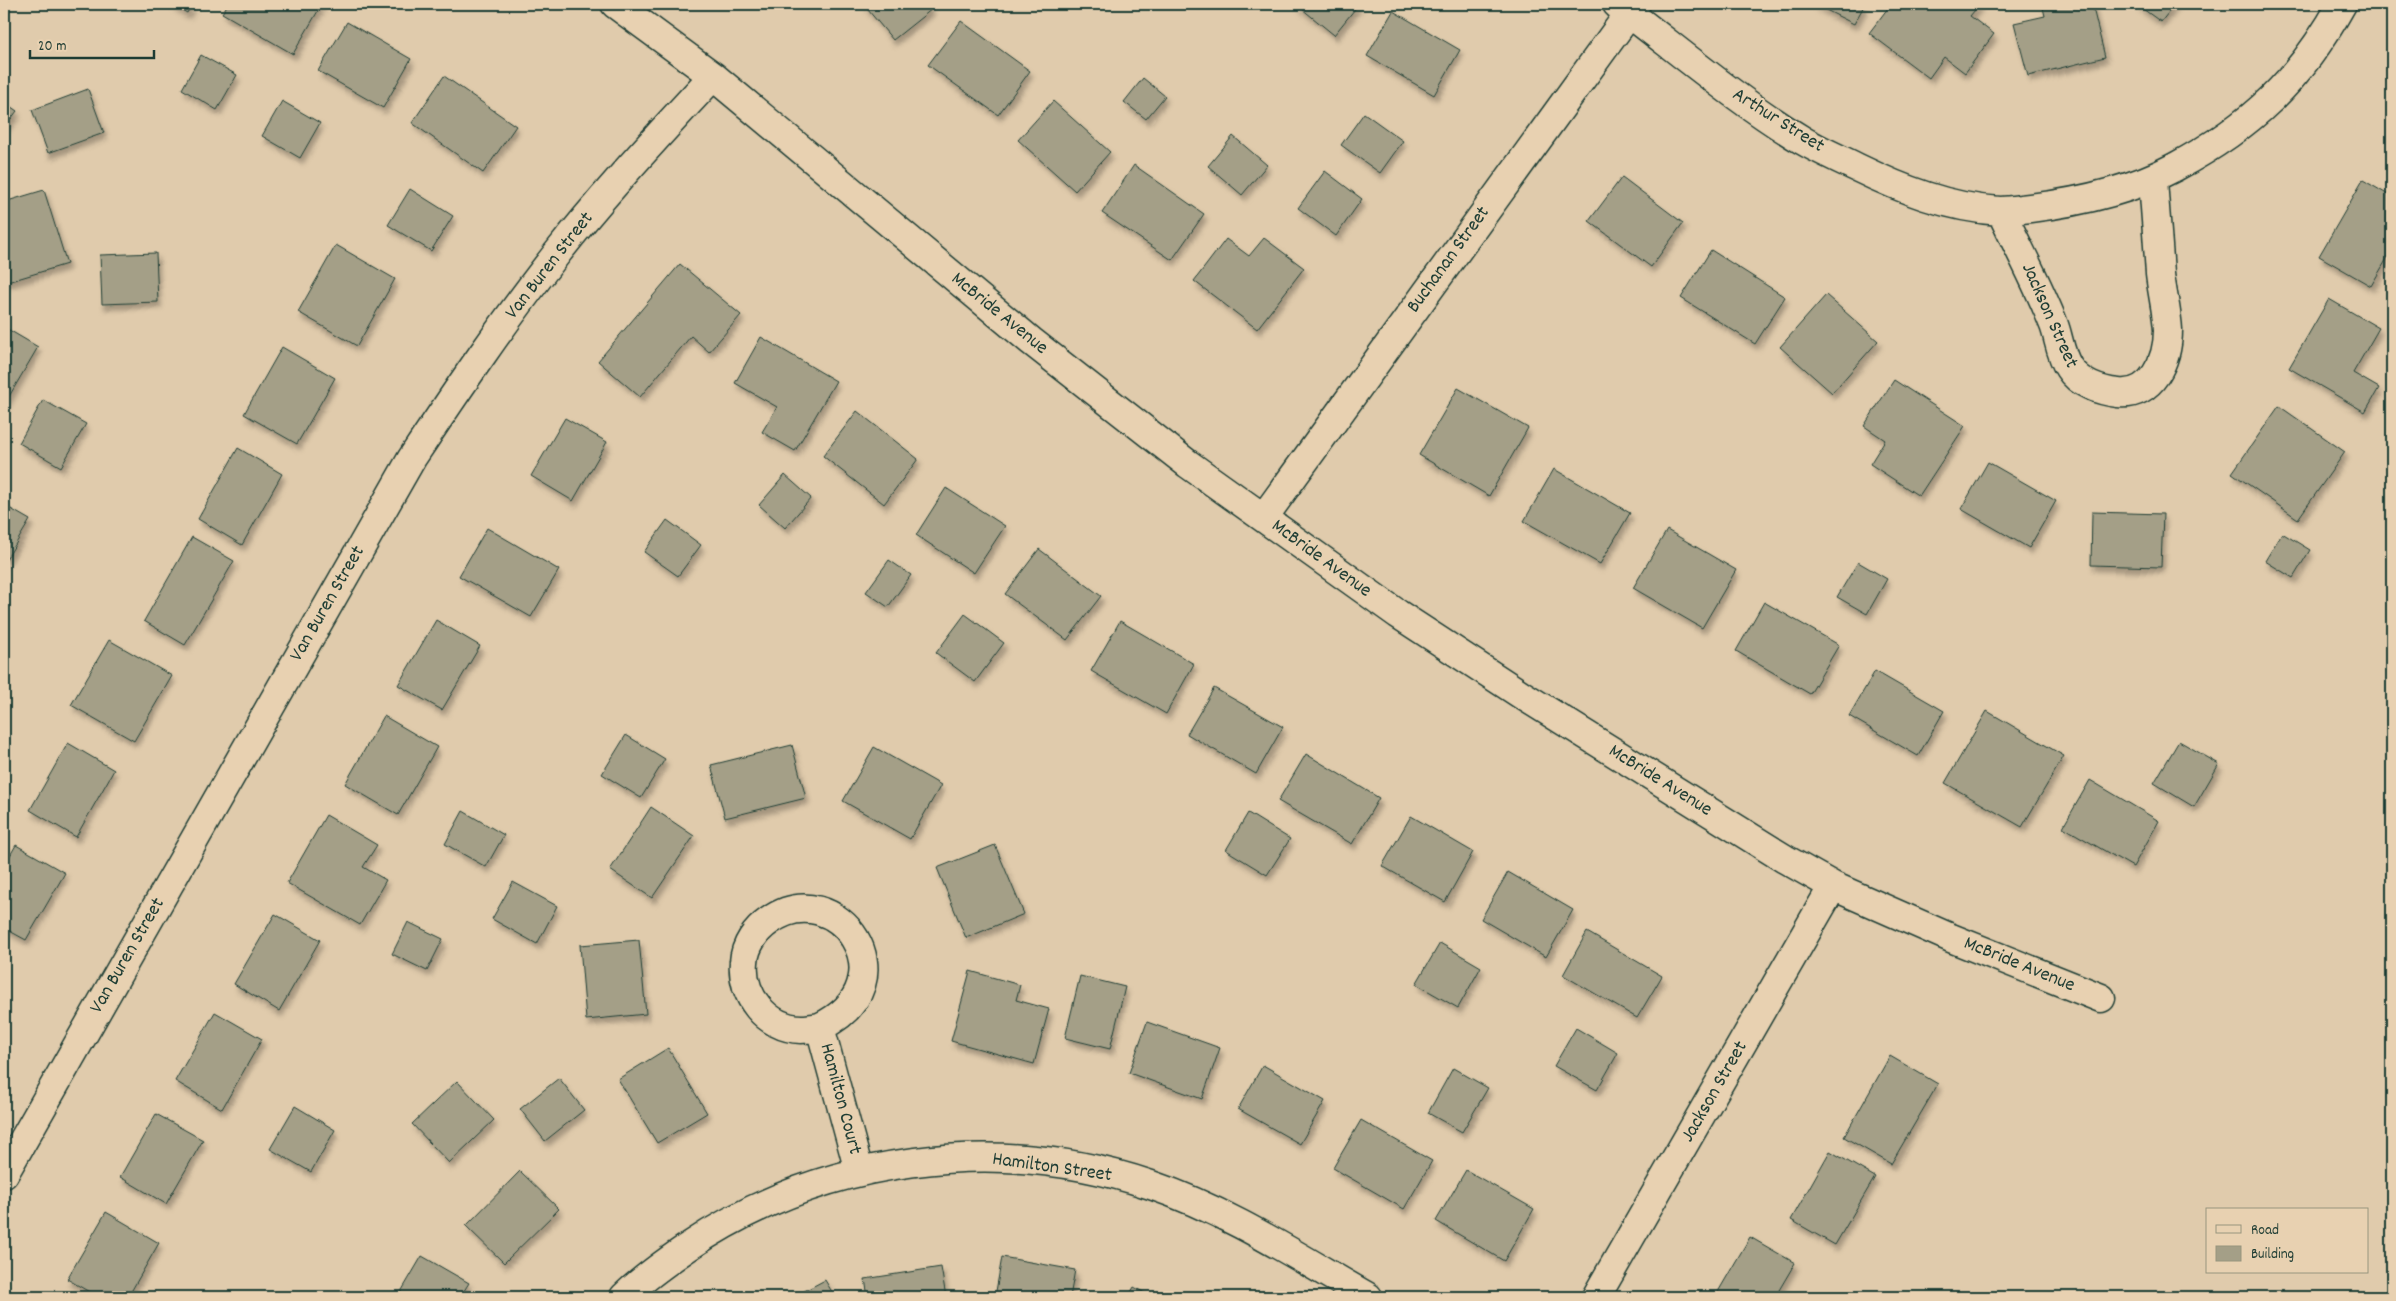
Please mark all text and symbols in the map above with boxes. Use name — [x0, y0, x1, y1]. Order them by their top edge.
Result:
scale bar — [30, 28, 154, 60]
text: 20 m — [38, 36, 66, 58]
street label: Arthur Street — [1726, 82, 1830, 160]
street label: Buchanan Street — [1401, 201, 1497, 319]
street label: Van Buren Street — [499, 206, 601, 326]
street label: Jackson Street — [2013, 259, 2085, 373]
street label: McBride Avenue — [944, 266, 1054, 362]
street label: McBride Avenue — [1265, 513, 1377, 605]
street label: Van Buren Street — [283, 541, 373, 667]
street label: McBride Avenue — [1603, 738, 1718, 824]
street label: Van Buren Street — [83, 893, 173, 1019]
street label: McBride Avenue — [1959, 930, 2079, 1000]
street label: Jackson Street — [1675, 1036, 1755, 1148]
street label: Hamilton Court — [812, 1040, 868, 1158]
street label: Hamilton Street — [990, 1146, 1114, 1190]
legend — [2206, 1208, 2368, 1274]
text: Road — [2251, 1220, 2279, 1242]
text: Building — [2251, 1244, 2294, 1266]

